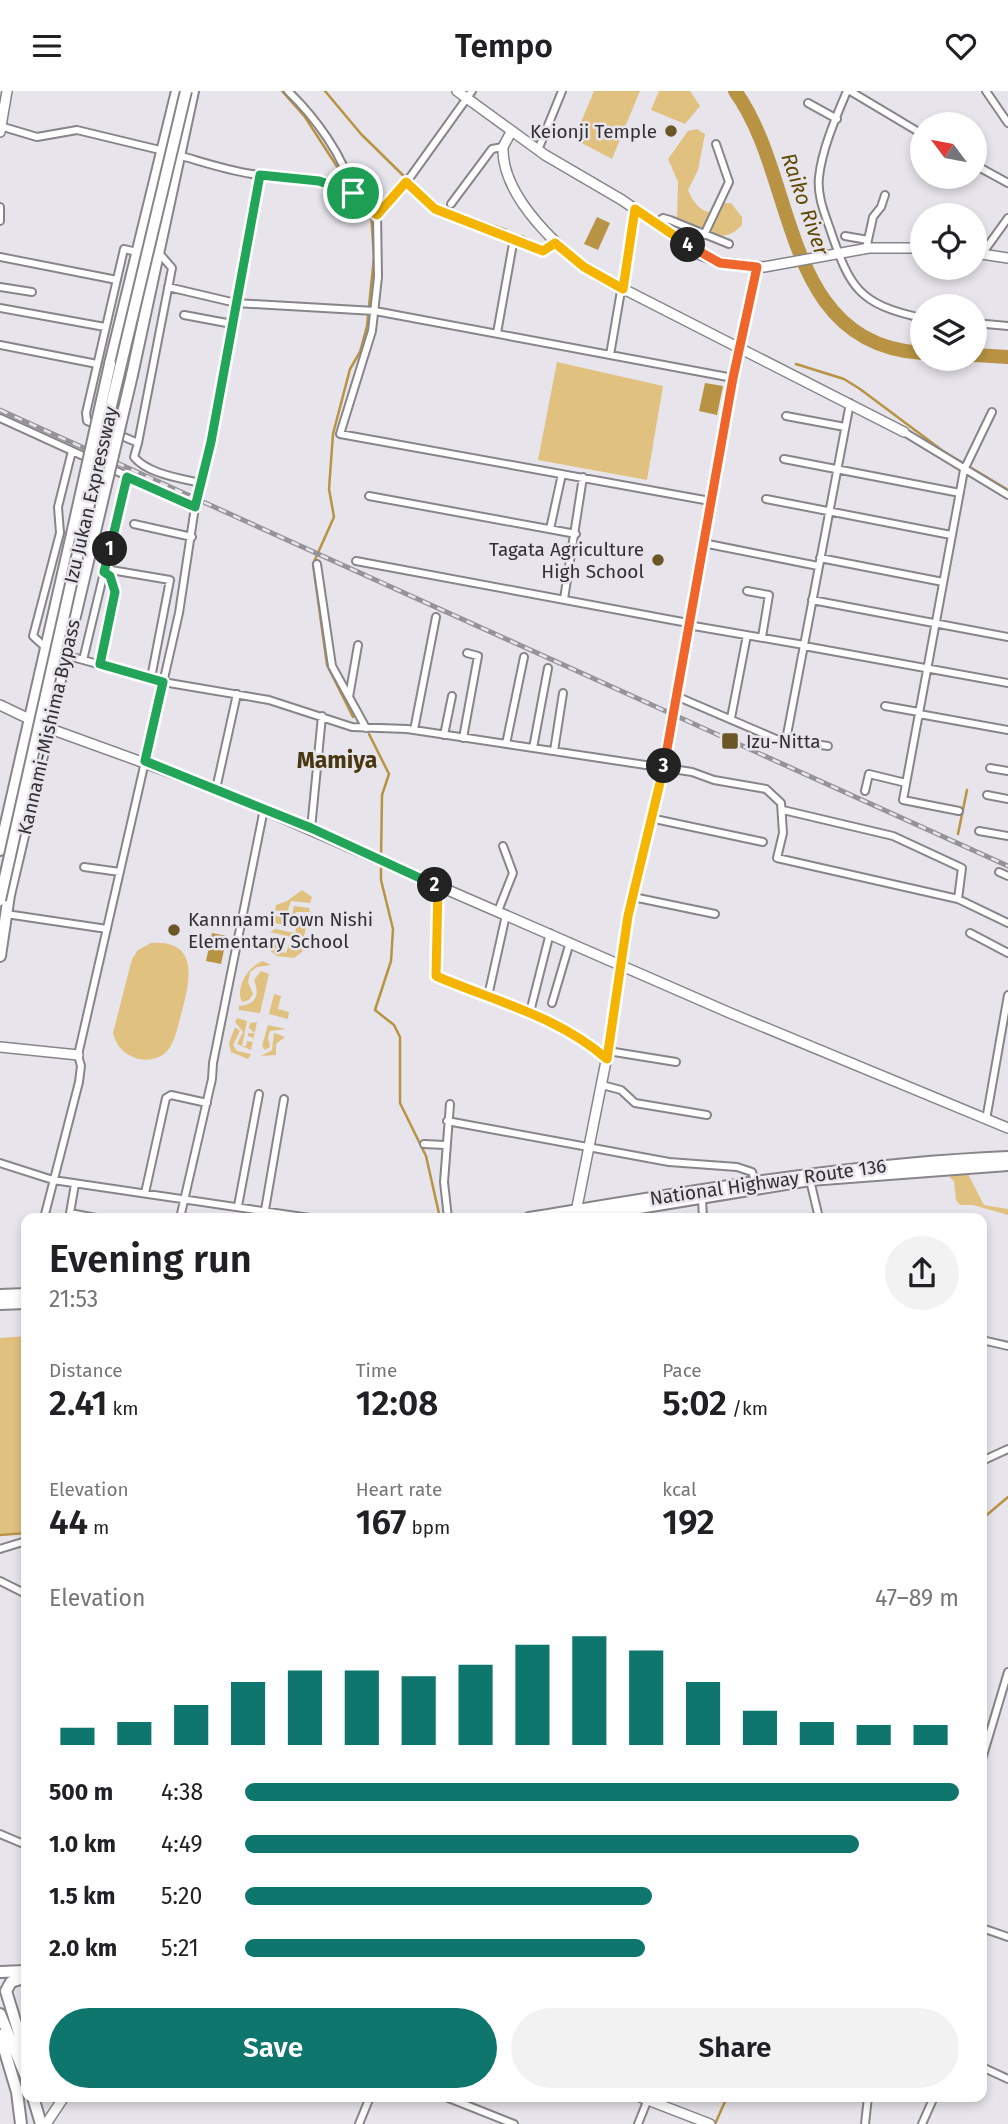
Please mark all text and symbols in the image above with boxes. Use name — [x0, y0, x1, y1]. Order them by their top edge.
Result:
icon: menu — [28, 27, 66, 65]
text: Tempo — [455, 27, 553, 65]
icon: heart — [942, 27, 980, 65]
north arrow — [910, 112, 987, 189]
map controls — [910, 112, 987, 371]
place label: Keionji Temple — [530, 120, 657, 143]
marker: Keionji Temple — [663, 123, 679, 139]
water label: Raiko River — [775, 149, 835, 260]
pin — [323, 163, 383, 223]
icon: arrive — [334, 174, 372, 212]
button: locate — [910, 203, 987, 280]
pin: 4 — [670, 227, 706, 263]
text: 4 — [682, 233, 693, 256]
button: layers — [910, 294, 987, 371]
street label: Izu Jukan Expressway — [59, 404, 123, 586]
pin: 1 — [92, 531, 128, 567]
text: 1 — [105, 537, 114, 560]
place label: Tagata Agriculture High School — [489, 538, 644, 583]
marker: Tagata Agriculture High School — [650, 552, 666, 568]
street label: Kannami-Mishima Bypass — [13, 617, 85, 837]
place label: Izu-Nitta — [746, 730, 821, 753]
marker: Izu-Nitta — [720, 731, 740, 751]
district label: Mamiya — [297, 746, 377, 774]
pin: 3 — [646, 749, 682, 783]
text: 3 — [659, 754, 668, 777]
pin: 2 — [418, 867, 452, 903]
text: 2 — [430, 873, 439, 896]
place label: Kannnami Town Nishi Elementary School — [188, 908, 373, 953]
marker: Kannnami Town Nishi Elementary School — [166, 922, 182, 938]
street label: National Highway Route 136 — [648, 1154, 888, 1210]
text: Evening run — [49, 1236, 252, 1282]
button: share — [885, 1236, 959, 1310]
text: 21:53 — [49, 1285, 98, 1313]
text: Distance — [49, 1359, 123, 1382]
text: Time — [356, 1359, 397, 1382]
text: Pace — [662, 1359, 702, 1382]
text: 2.41 — [49, 1382, 108, 1424]
text: 12:08 — [356, 1382, 438, 1424]
text: 5:02 — [662, 1382, 727, 1424]
text: km — [108, 1397, 139, 1420]
text: /km — [727, 1397, 768, 1420]
text: Elevation — [49, 1478, 129, 1501]
text: Heart rate — [356, 1478, 442, 1501]
text: kcal — [662, 1478, 697, 1501]
text: 44 — [49, 1501, 88, 1543]
text: 167 — [356, 1501, 406, 1543]
text: 192 — [662, 1501, 715, 1543]
text: m — [88, 1516, 109, 1539]
text: bpm — [406, 1516, 450, 1539]
text: Elevation — [49, 1584, 145, 1612]
text: 47–89 m — [875, 1584, 959, 1612]
text: 500 m — [49, 1778, 113, 1806]
text: 4:38 — [161, 1778, 203, 1806]
text: 1.0 km — [49, 1830, 116, 1858]
text: 4:49 — [161, 1830, 203, 1858]
text: 1.5 km — [49, 1882, 115, 1910]
text: 5:20 — [161, 1882, 202, 1910]
text: 2.0 km — [49, 1934, 117, 1962]
text: 5:21 — [161, 1934, 199, 1962]
button: Save — [49, 2008, 497, 2088]
button: Share — [511, 2008, 959, 2088]

